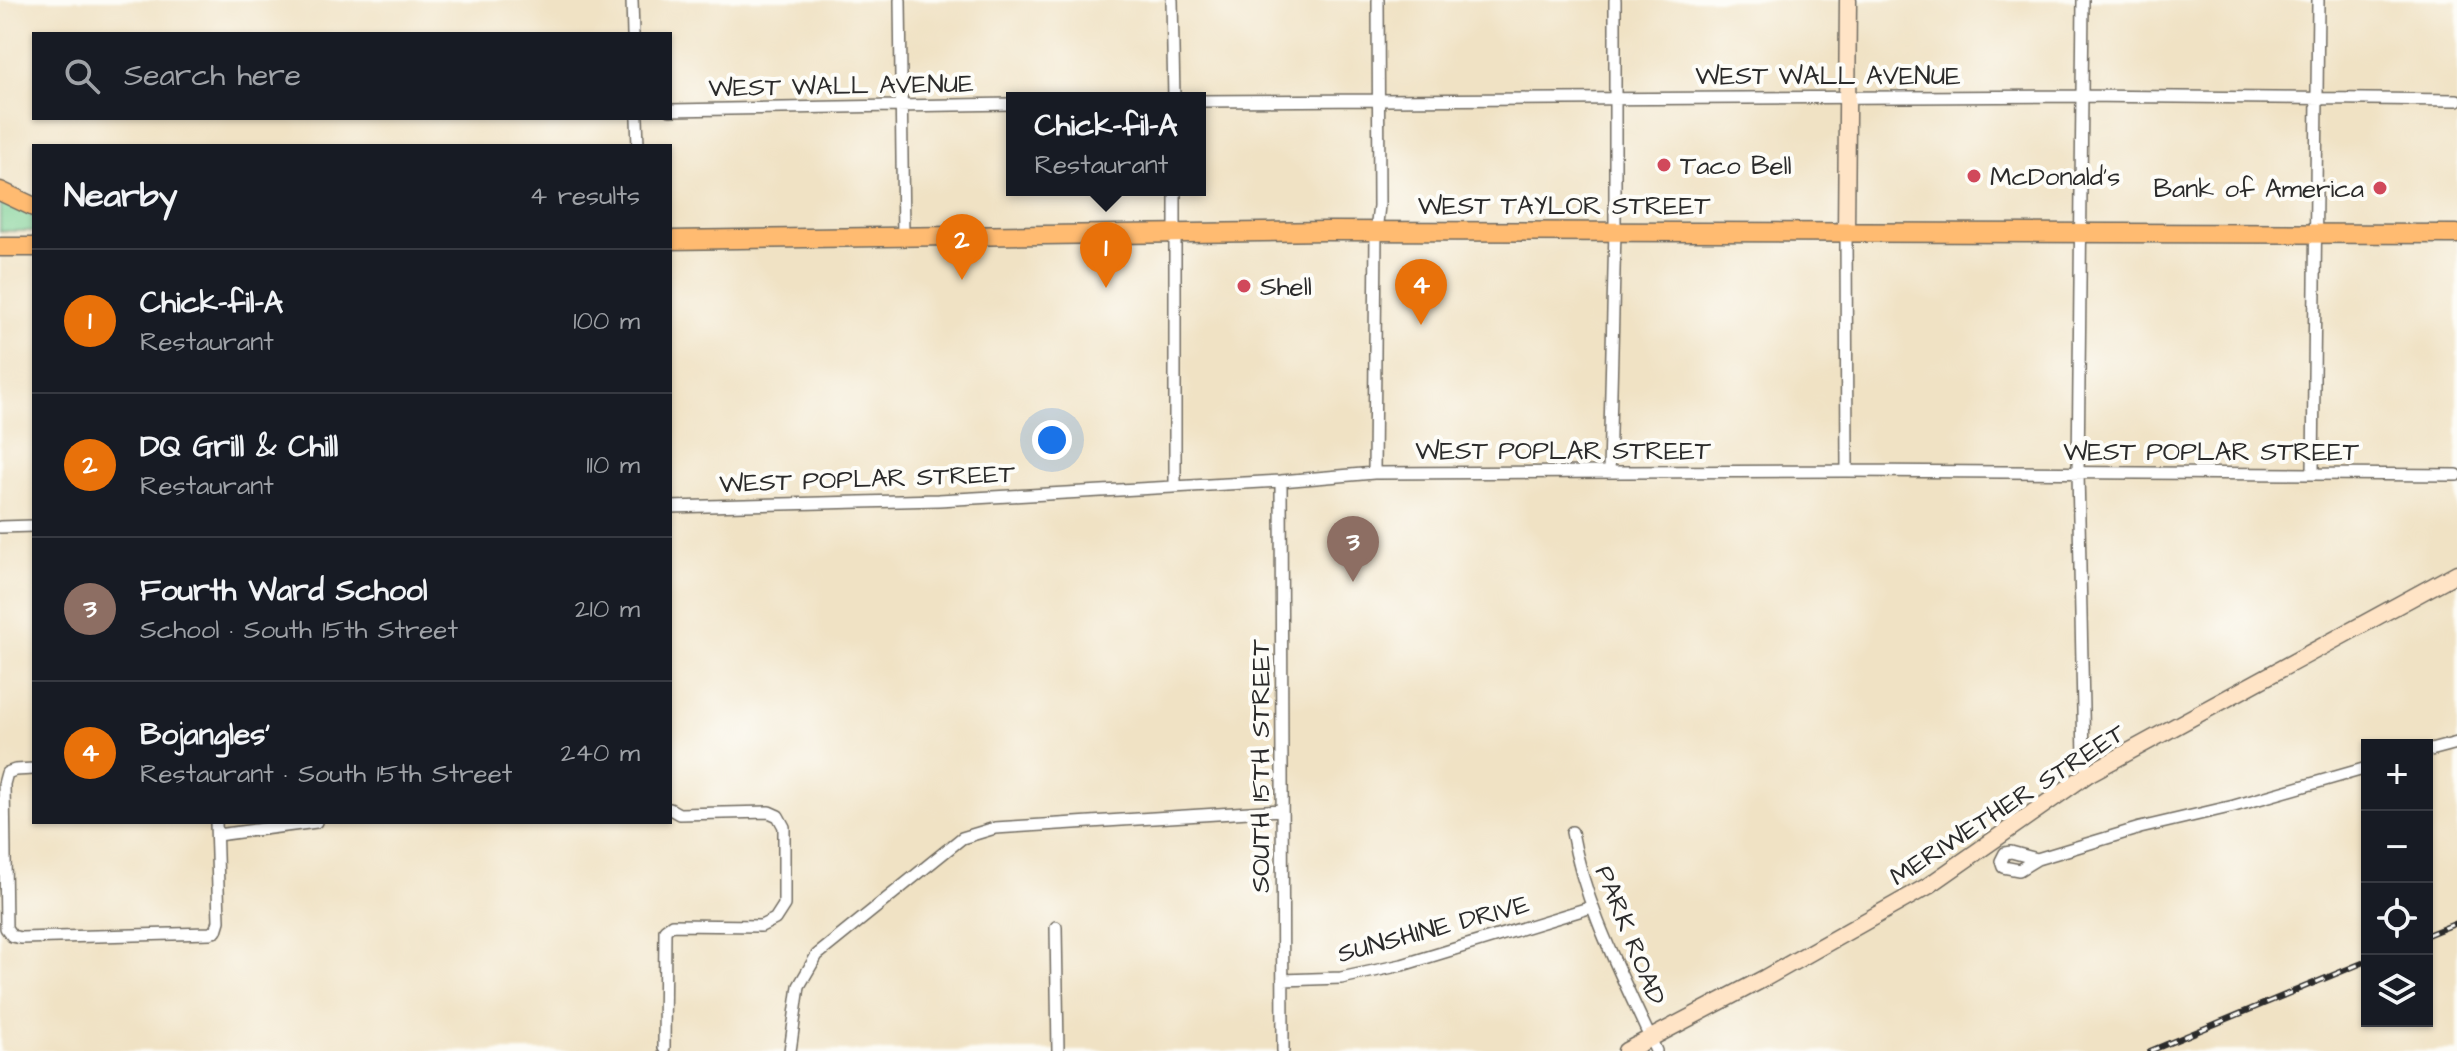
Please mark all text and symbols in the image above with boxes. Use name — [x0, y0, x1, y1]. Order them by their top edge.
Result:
search box — [32, 32, 672, 120]
icon: search — [60, 54, 104, 98]
text: Search here — [124, 55, 301, 97]
street label: WEST WALL AVENUE — [1695, 58, 1961, 94]
street label: WEST WALL AVENUE — [708, 66, 974, 106]
popup — [1006, 92, 1206, 196]
text: Chick-fil-A — [1035, 105, 1177, 147]
text: Restaurant — [1035, 147, 1168, 183]
place label: Taco Bell — [1680, 148, 1792, 184]
marker: Taco Bell — [1655, 156, 1673, 174]
place label: McDonald's — [1990, 159, 2120, 195]
marker: McDonald's — [1965, 167, 1983, 185]
place label: Bank of America — [2154, 171, 2364, 207]
text: Nearby — [64, 172, 178, 220]
text: 4 results — [530, 178, 640, 214]
marker: Bank of America — [2371, 179, 2389, 197]
street label: WEST TAYLOR STREET — [1418, 188, 1711, 224]
pin: 2 — [936, 214, 988, 280]
pin: 1 — [1080, 222, 1132, 288]
pin: 4 — [1395, 259, 1447, 325]
place label: Shell — [1260, 269, 1312, 305]
marker: Shell — [1235, 277, 1253, 295]
text: Chick-fil-A — [140, 282, 283, 324]
text: 1 — [88, 303, 92, 339]
text: 100 m — [573, 303, 640, 339]
text: Restaurant — [140, 324, 274, 360]
your location — [1032, 420, 1072, 460]
text: DQ Grill & Chill — [140, 426, 338, 468]
street label: WEST POPLAR STREET — [1415, 433, 1712, 469]
street label: WEST POPLAR STREET — [2063, 434, 2360, 470]
text: 2 — [83, 447, 97, 483]
text: 110 m — [586, 447, 640, 483]
street label: WEST POPLAR STREET — [719, 456, 1016, 502]
text: Restaurant — [140, 468, 274, 504]
pin: 3 — [1327, 516, 1379, 582]
text: Fourth Ward School — [140, 570, 427, 612]
text: 3 — [83, 591, 97, 627]
text: 210 m — [575, 591, 640, 627]
text: School · South 15th Street — [140, 612, 458, 648]
street label: SOUTH 15TH STREET — [1243, 638, 1279, 893]
text: Bojangles' — [140, 714, 270, 756]
street label: MERIWETHER STREET — [1883, 715, 2133, 895]
text: 4 — [81, 735, 99, 771]
text: 240 m — [560, 735, 640, 771]
map controls — [2361, 739, 2433, 1027]
button: + — [2361, 739, 2433, 811]
text: Restaurant · South 15th Street — [140, 756, 512, 792]
button: − — [2361, 811, 2433, 883]
street label: PARK ROAD — [1586, 860, 1674, 1011]
button: locate — [2361, 883, 2433, 955]
street label: SUNSHINE DRIVE — [1333, 886, 1533, 972]
button: layers — [2361, 955, 2433, 1027]

